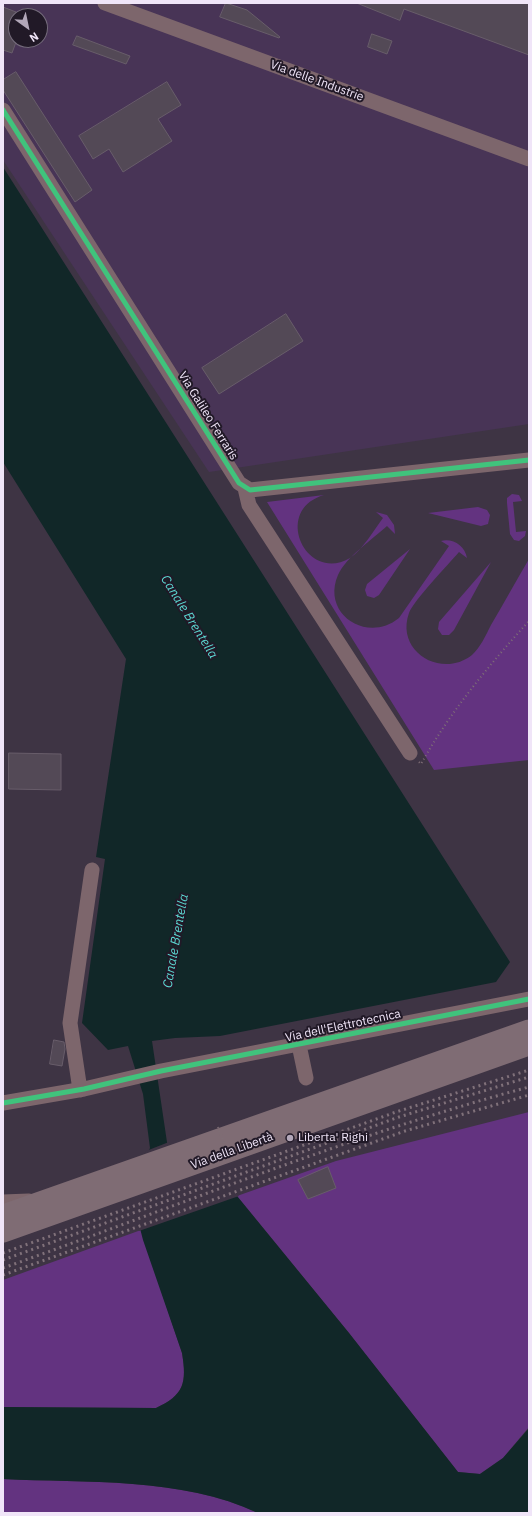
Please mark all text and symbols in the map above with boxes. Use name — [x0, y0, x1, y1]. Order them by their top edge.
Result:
north arrow — [8, 8, 48, 48]
text: N — [27, 29, 41, 45]
street label: Via delle Industrie — [268, 57, 366, 105]
street label: Via Galileo Ferraris — [175, 369, 241, 463]
water label: Canale Brentella — [157, 572, 221, 662]
water label: Canale Brentella — [160, 893, 192, 989]
street label: Via dell'Elettrotecnica — [284, 1007, 402, 1045]
street label: Via della Libertà — [189, 1129, 275, 1173]
place label: Liberta' Righi — [298, 1131, 368, 1145]
marker: Liberta' Righi — [285, 1133, 295, 1143]

